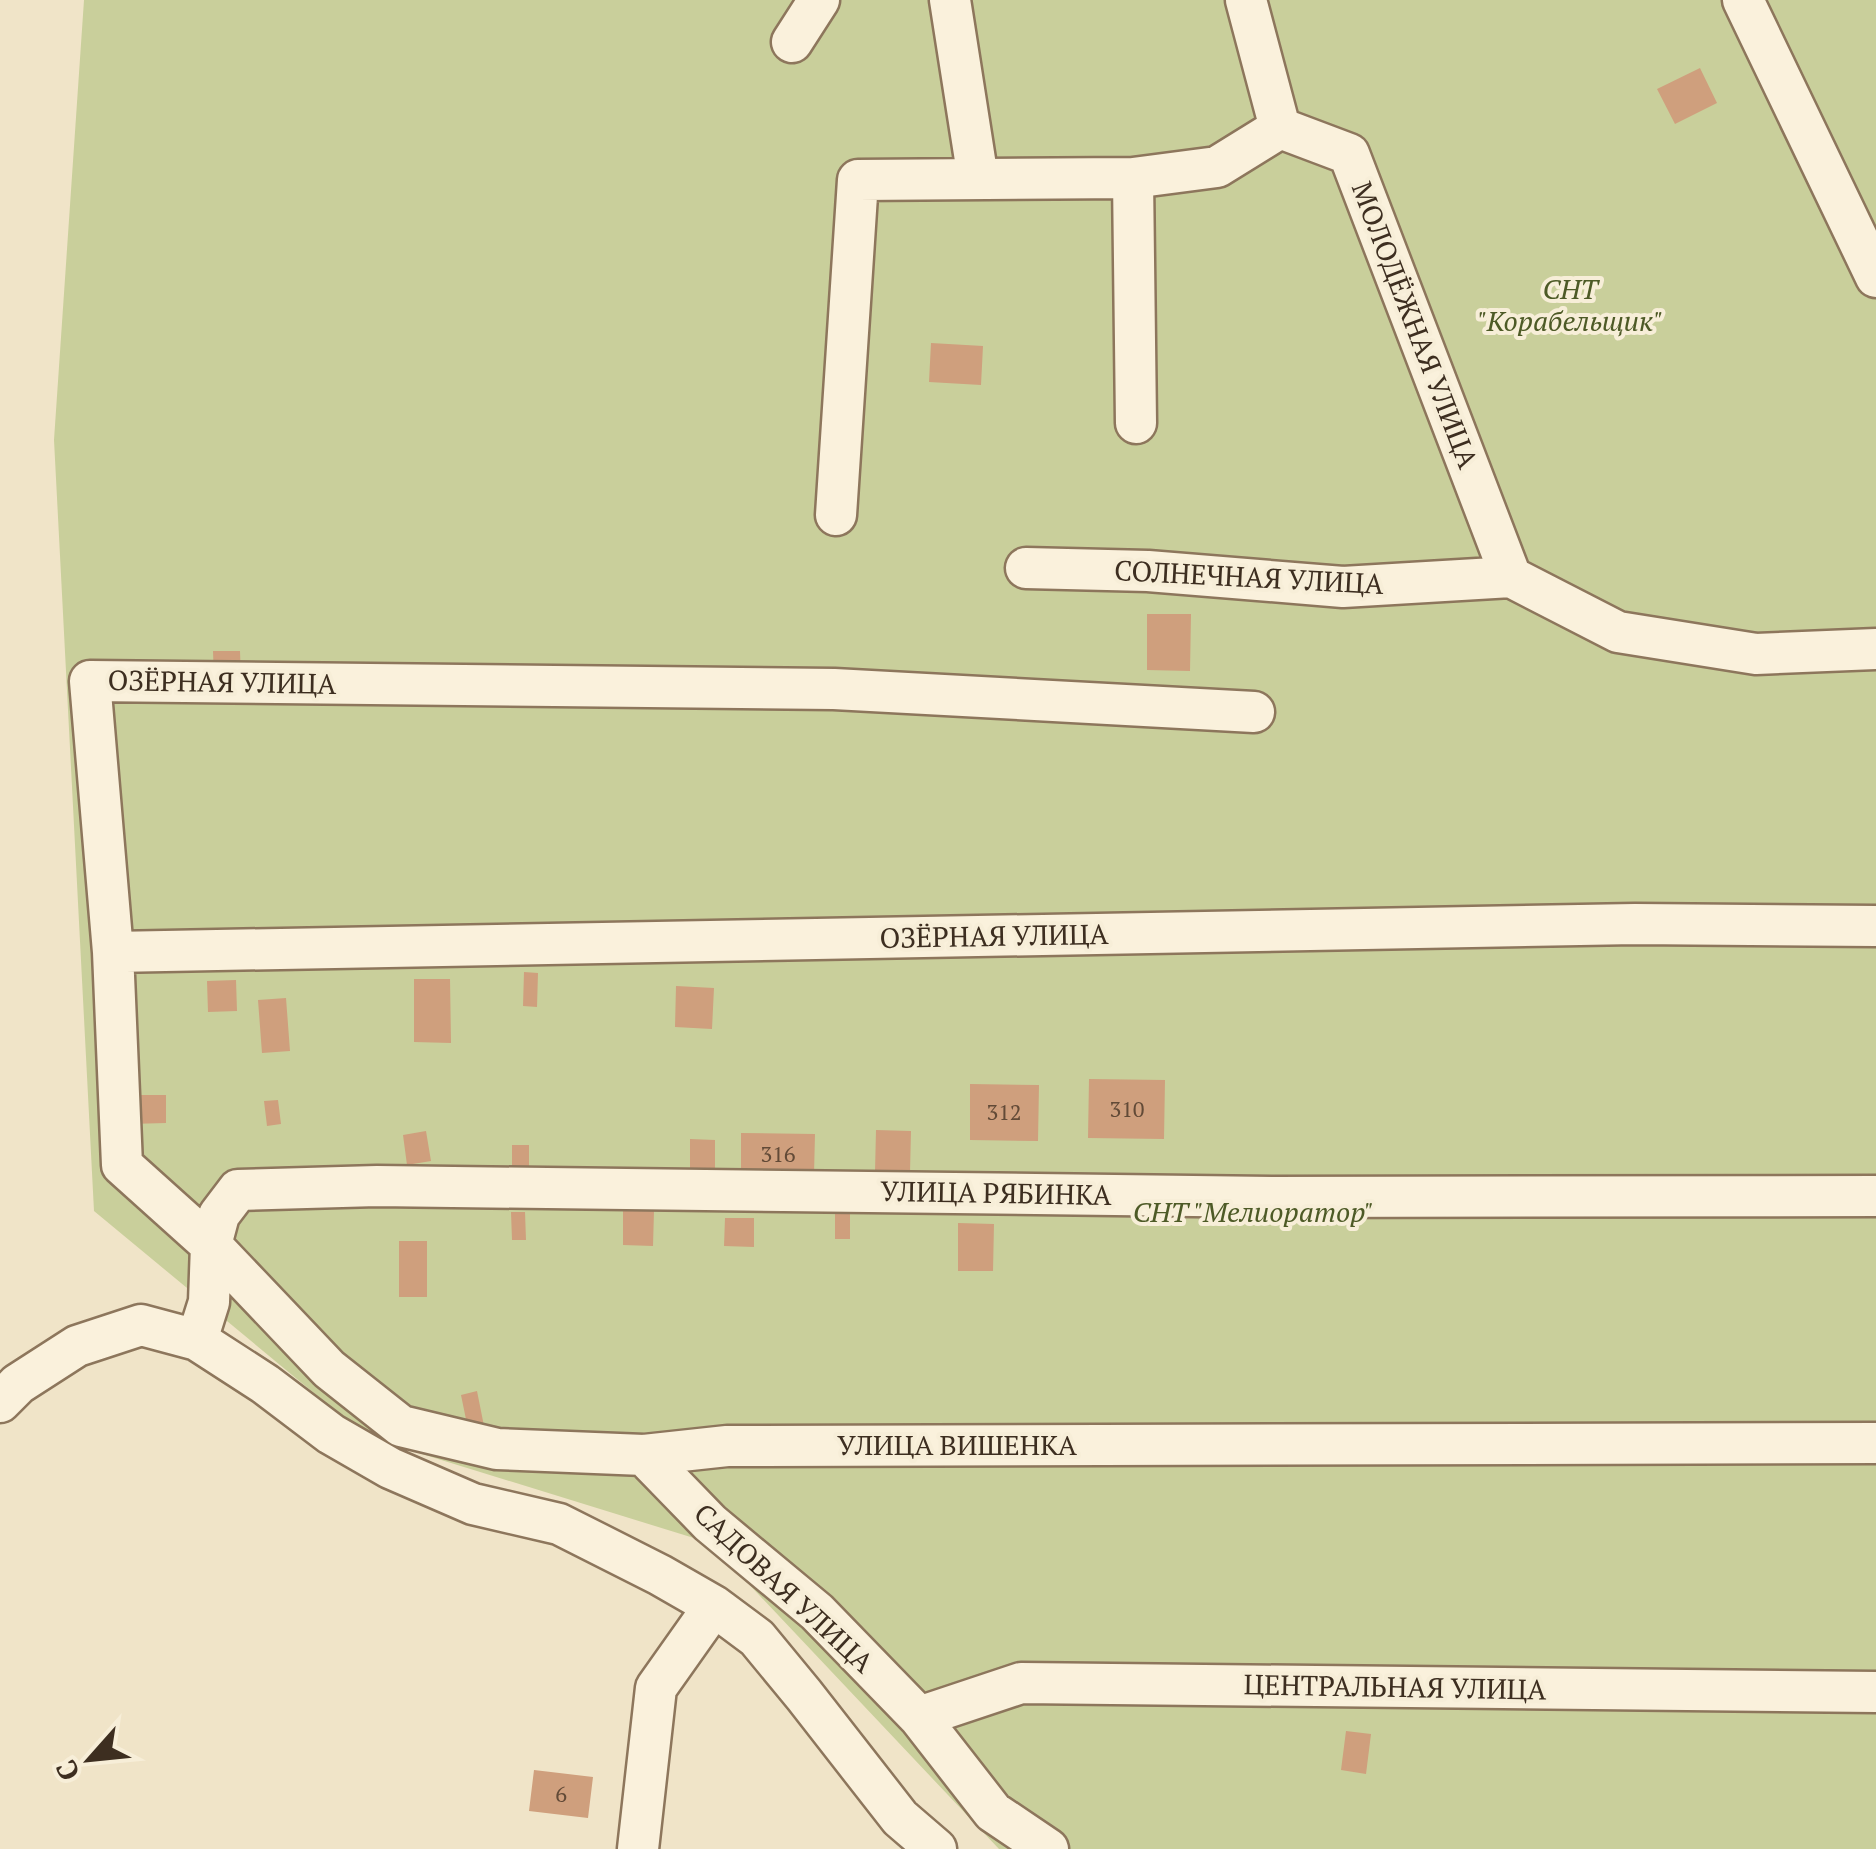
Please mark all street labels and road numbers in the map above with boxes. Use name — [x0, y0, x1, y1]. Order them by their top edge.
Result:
street label: МОЛОДЁЖНАЯ УЛИЦА — [1344, 176, 1488, 474]
street label: СОЛНЕЧНАЯ УЛИЦА — [1113, 551, 1386, 602]
street label: ОЗЁРНАЯ УЛИЦА — [107, 661, 338, 702]
street label: ОЗЁРНАЯ УЛИЦА — [879, 915, 1110, 956]
street label: УЛИЦА РЯБИНКА — [880, 1172, 1113, 1213]
street label: УЛИЦА ВИШЕНКА — [837, 1426, 1078, 1463]
street label: САДОВАЯ УЛИЦА — [687, 1495, 883, 1681]
street label: ЦЕНТРАЛЬНАЯ УЛИЦА — [1243, 1665, 1548, 1708]

